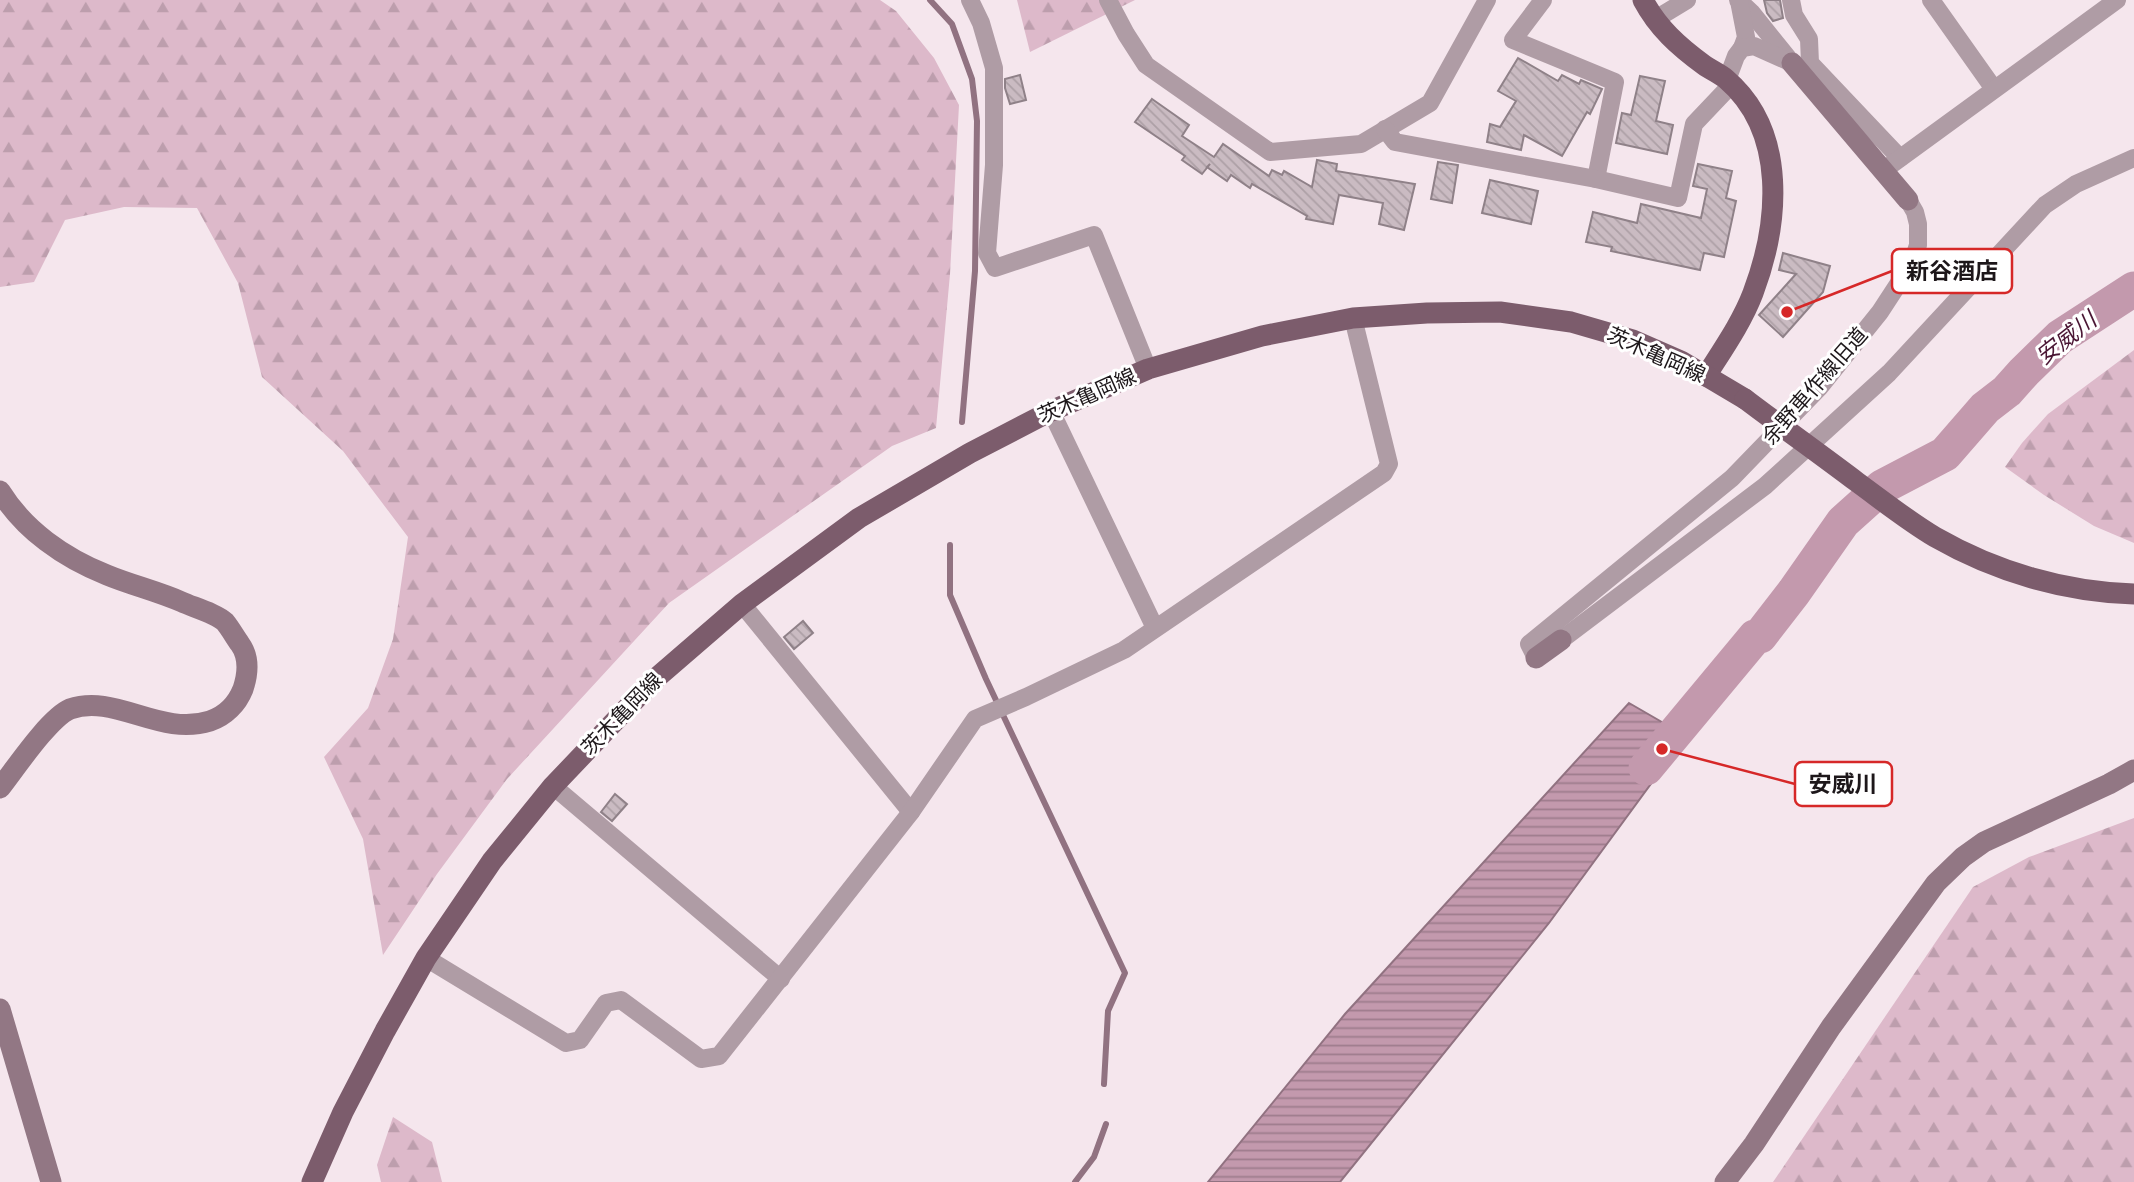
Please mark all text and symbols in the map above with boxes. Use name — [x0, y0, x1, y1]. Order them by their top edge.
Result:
callout: 新谷酒店 — [1892, 249, 2012, 293]
text: 新谷酒店 — [1906, 256, 1998, 287]
water label: 安威川 — [2030, 303, 2105, 372]
street label: 茨木亀岡線 — [1602, 321, 1710, 389]
street label: 余野車作線旧道 — [1756, 321, 1874, 451]
street label: 茨木亀岡線 — [1033, 362, 1141, 430]
street label: 茨木亀岡線 — [575, 667, 669, 761]
callout: 安威川 — [1795, 762, 1892, 806]
text: 安威川 — [1809, 769, 1878, 800]

